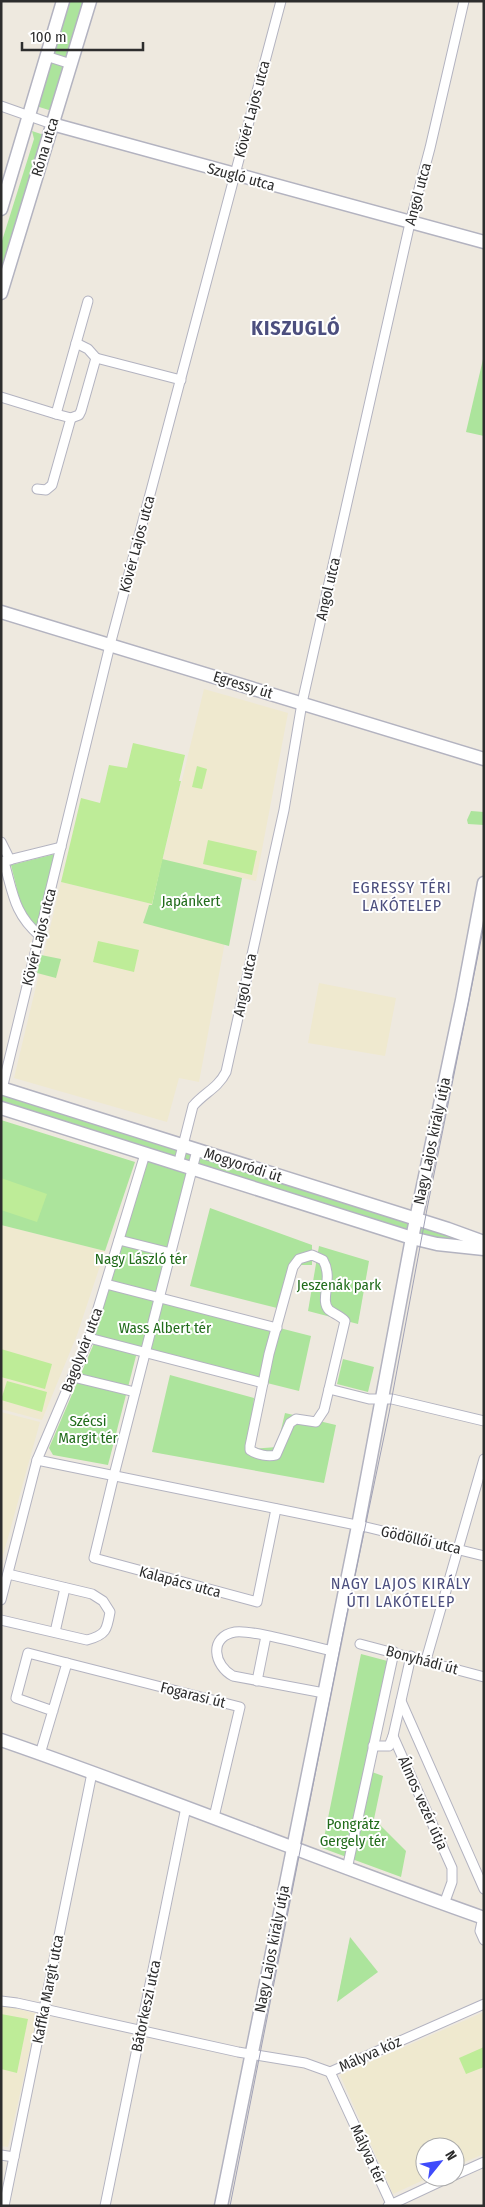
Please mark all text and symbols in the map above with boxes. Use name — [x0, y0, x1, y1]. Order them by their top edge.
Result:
scale bar — [22, 20, 144, 52]
text: 100 m — [30, 28, 67, 46]
street label: Kövér Lajos utca — [230, 58, 274, 160]
street label: Róna utca — [28, 115, 62, 179]
street label: Szugló utca — [205, 159, 277, 195]
street label: Angol utca — [401, 161, 435, 227]
district label: KISZUGLÓ — [251, 316, 341, 340]
street label: Kövér Lajos utca — [115, 493, 159, 595]
street label: Angol utca — [312, 556, 344, 622]
street label: Egressy út — [211, 667, 275, 703]
district label: EGRESSY TÉRI LAKÓTELEP — [352, 878, 452, 915]
street label: Kövér Lajos utca — [18, 886, 60, 988]
park label: Japánkert — [162, 892, 221, 910]
street label: Angol utca — [230, 952, 260, 1018]
street label: Nagy Lajos király útja — [410, 1076, 454, 1206]
street label: Mogyoródi út — [202, 1144, 284, 1186]
park label: Nagy László tér — [95, 1250, 188, 1268]
park label: Jeszenák park — [297, 1276, 381, 1294]
street label: Bagolyvár utca — [58, 1305, 106, 1395]
park label: Wass Albert tér — [119, 1319, 212, 1337]
park label: Szécsi Margit tér — [58, 1412, 119, 1447]
street label: Gödöllői utca — [379, 1522, 463, 1558]
street label: Kalapács utca — [137, 1562, 223, 1602]
district label: NAGY LAJOS KIRÁLY ÚTI LAKÓTELEP — [331, 1574, 471, 1611]
street label: Bonyhádi út — [384, 1642, 460, 1678]
street label: Fogarasi út — [159, 1678, 228, 1712]
street label: Álmos vezér útja — [394, 1753, 452, 1853]
park label: Pongrátz Gergely tér — [320, 1815, 387, 1850]
street label: Nagy Lajos király útja — [251, 1884, 293, 2014]
street label: Kaffka Margit utca — [29, 1933, 67, 2045]
street label: Bátorkeszi utca — [127, 1958, 165, 2054]
street label: Mályva köz — [336, 2032, 404, 2076]
street label: Mályva tér — [347, 2122, 390, 2187]
north arrow — [415, 2137, 465, 2187]
text: N — [441, 2148, 460, 2164]

